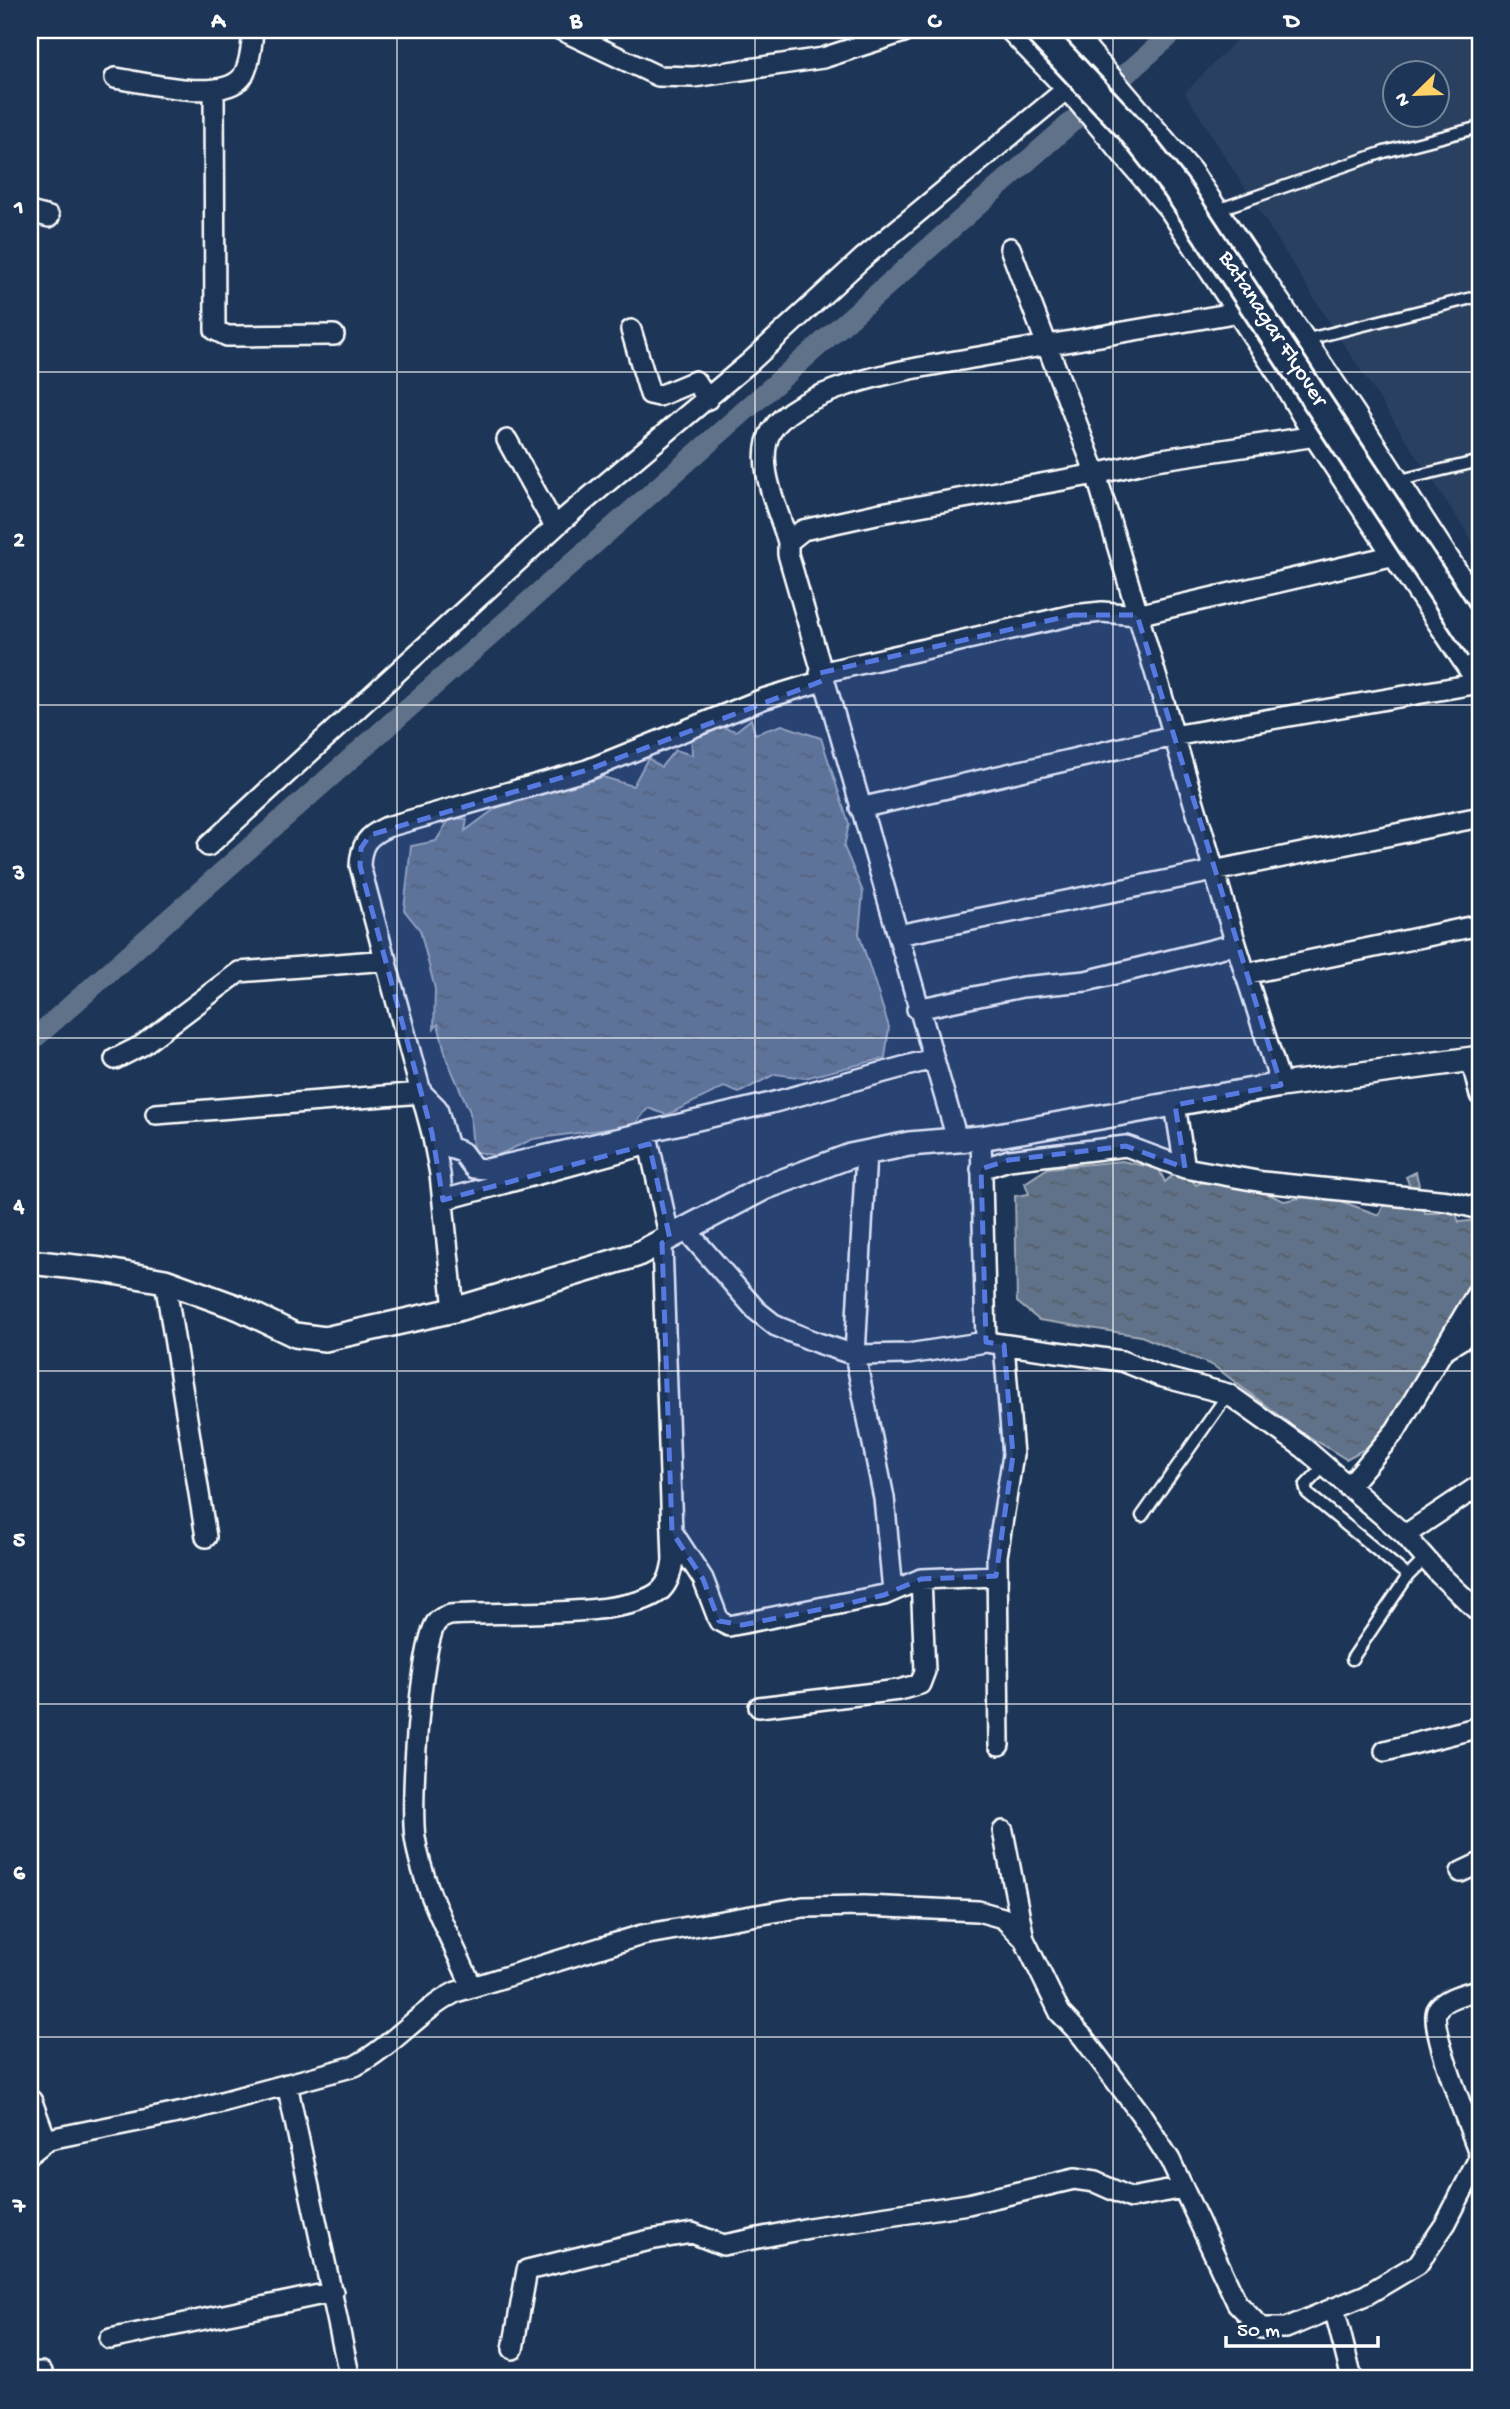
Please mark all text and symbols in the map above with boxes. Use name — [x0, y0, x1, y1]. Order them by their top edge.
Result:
text: A — [210, 9, 226, 36]
text: B — [569, 9, 583, 36]
text: C — [928, 9, 943, 36]
text: D — [1283, 9, 1301, 36]
north arrow — [1380, 60, 1450, 130]
text: N — [1391, 89, 1417, 109]
text: 1 — [13, 195, 24, 222]
street label: Batanagar Flyover — [1211, 245, 1333, 413]
text: 2 — [13, 528, 25, 555]
text: 3 — [12, 861, 25, 888]
text: 4 — [13, 1194, 25, 1221]
text: 5 — [13, 1528, 25, 1555]
text: 6 — [13, 1861, 26, 1888]
text: 7 — [12, 2194, 26, 2221]
scale bar — [1226, 2304, 1379, 2348]
text: 50 m — [1237, 2320, 1280, 2345]

